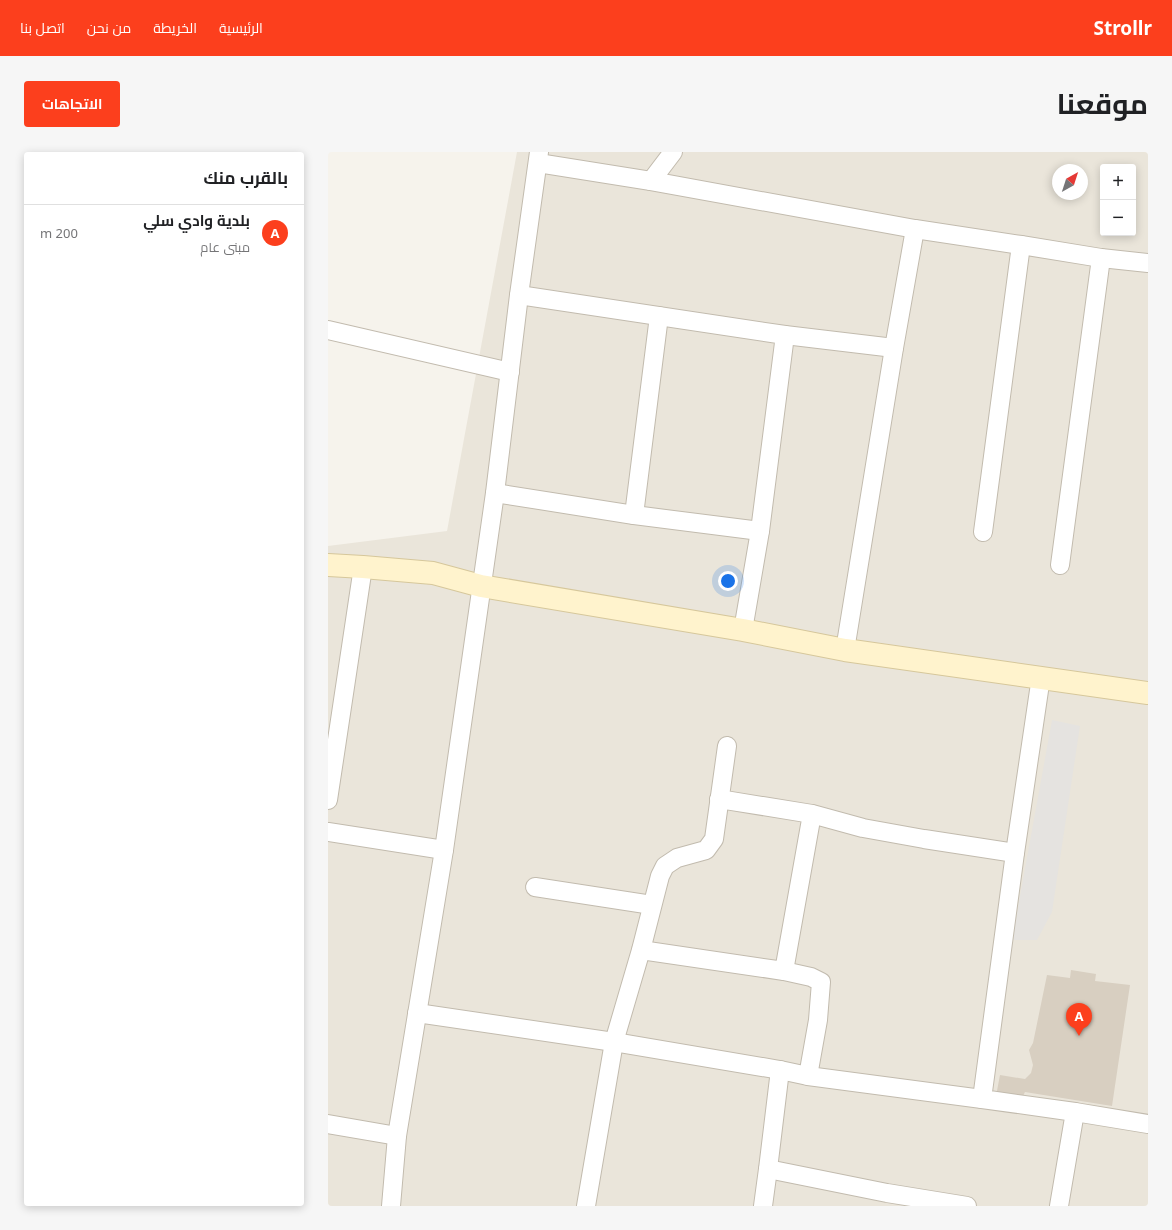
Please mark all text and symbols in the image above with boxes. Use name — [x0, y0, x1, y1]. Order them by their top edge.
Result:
text: Strollr — [1093, 15, 1152, 41]
text: اتصل بنا — [20, 18, 65, 37]
text: من نحن — [87, 18, 131, 37]
text: الخريطة — [153, 18, 197, 37]
text: الرئيسية — [219, 18, 263, 37]
button: الاتجاهات — [24, 81, 120, 127]
text: موقعنا — [1057, 84, 1148, 122]
north arrow — [1052, 164, 1088, 200]
map controls — [1100, 164, 1136, 236]
button: + — [1100, 164, 1136, 200]
text: بالقرب منك — [203, 166, 288, 189]
button: − — [1100, 200, 1136, 236]
text: بلدية وادي سلي — [143, 210, 250, 230]
text: 200 m — [40, 224, 78, 242]
text: A — [271, 224, 280, 242]
text: مبنى عام — [200, 238, 250, 256]
your location — [718, 571, 738, 591]
pin: A — [1066, 1003, 1092, 1036]

